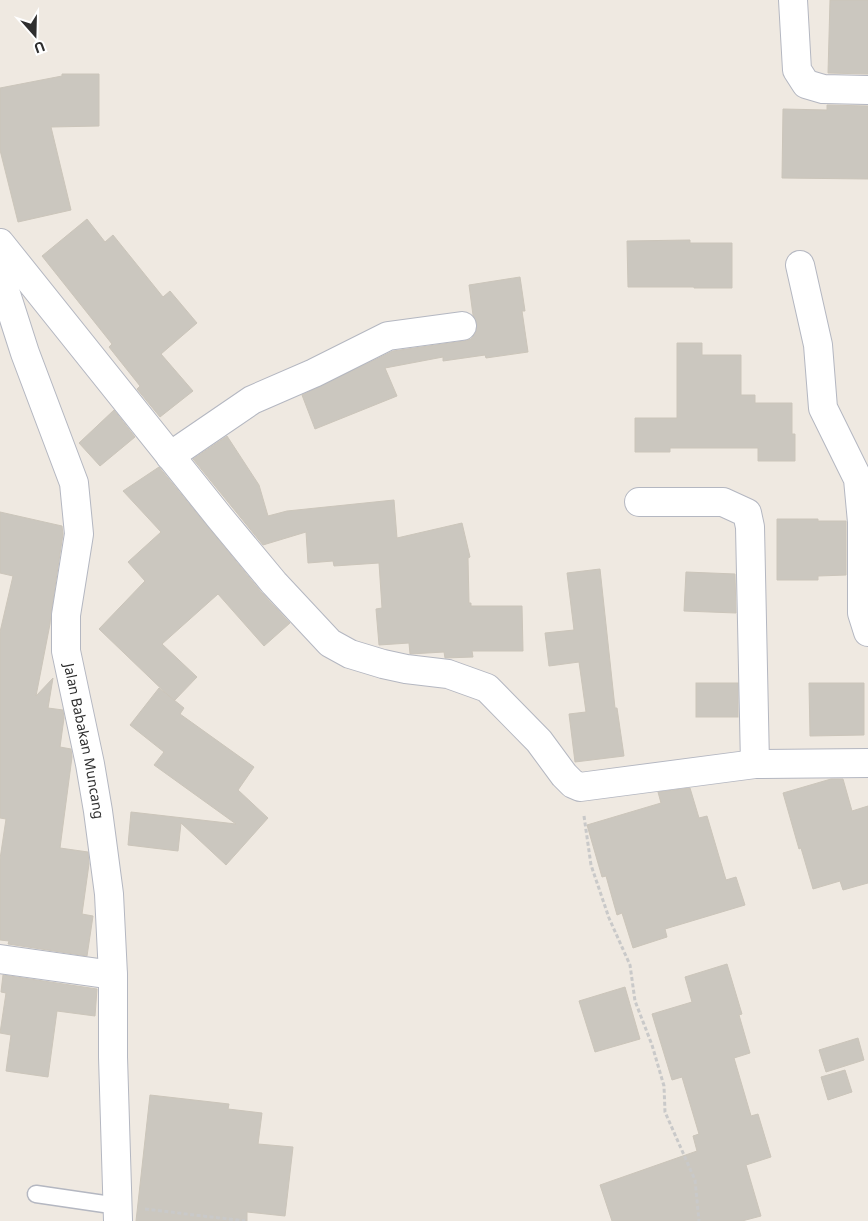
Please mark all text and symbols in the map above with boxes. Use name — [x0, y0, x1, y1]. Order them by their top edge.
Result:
north arrow — [10, 10, 60, 60]
text: U — [31, 37, 48, 58]
street label: Jalan Babakan Muncang — [59, 659, 109, 820]

